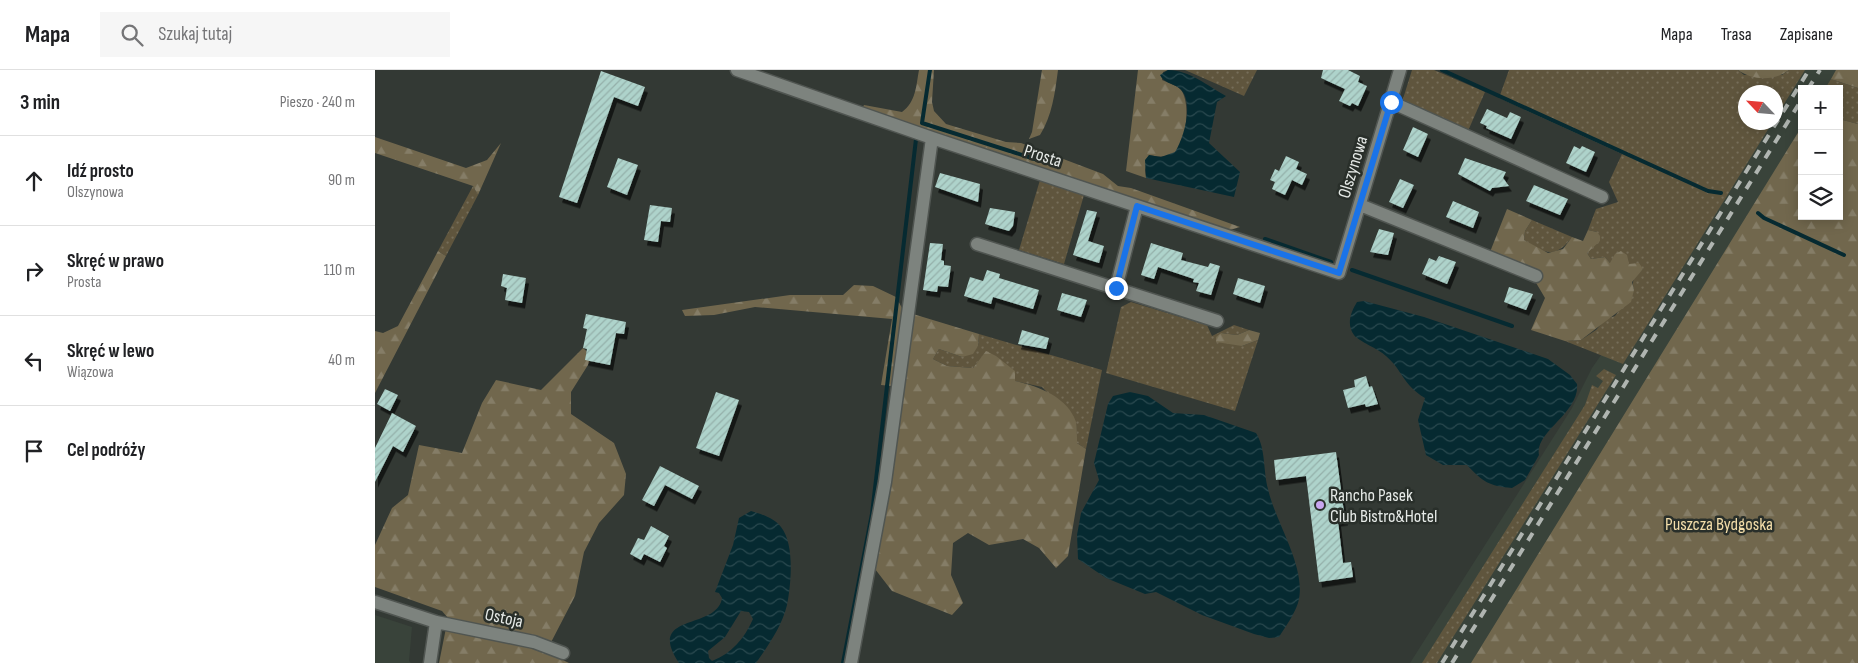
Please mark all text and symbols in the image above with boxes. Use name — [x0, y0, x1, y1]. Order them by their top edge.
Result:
search box — [100, 12, 450, 57]
text: Mapa — [25, 20, 70, 49]
icon: search — [118, 21, 146, 49]
text: Szukaj tutaj — [158, 23, 232, 46]
text: Mapa — [1661, 24, 1693, 45]
text: Trasa — [1721, 24, 1752, 45]
text: Zapisane — [1780, 24, 1833, 45]
north arrow — [1738, 85, 1783, 130]
map controls — [1798, 85, 1843, 220]
button: + — [1798, 85, 1843, 130]
text: 3 min — [20, 90, 60, 115]
route start — [1380, 91, 1403, 114]
text: Pieszo · 240 m — [280, 93, 355, 112]
button: − — [1798, 130, 1843, 175]
street label: Olszynowa — [1334, 133, 1372, 201]
street label: Prosta — [1021, 140, 1065, 172]
text: Idź prosto — [67, 160, 134, 183]
icon: ahead — [20, 167, 48, 195]
text: 90 m — [328, 171, 355, 190]
button: layers — [1798, 175, 1843, 220]
text: Olszynowa — [67, 183, 124, 202]
text: Skręć w prawo — [67, 250, 164, 273]
icon: right — [20, 257, 48, 285]
text: 110 m — [324, 261, 355, 280]
text: Prosta — [67, 273, 101, 292]
route end — [1105, 277, 1128, 300]
text: Skręć w lewo — [67, 340, 154, 363]
icon: left — [20, 347, 48, 375]
text: 40 m — [328, 351, 355, 370]
text: Wiązowa — [67, 363, 114, 382]
icon: arrive — [20, 437, 48, 465]
text: Cel podróży — [67, 439, 145, 462]
place label: Rancho Pasek Club Bistro&Hotel — [1330, 485, 1437, 527]
marker: Rancho Pasek Club Bistro&Hotel — [1314, 499, 1326, 511]
park label: Puszcza Bydgoska — [1665, 514, 1773, 535]
street label: Ostoja — [483, 604, 525, 632]

